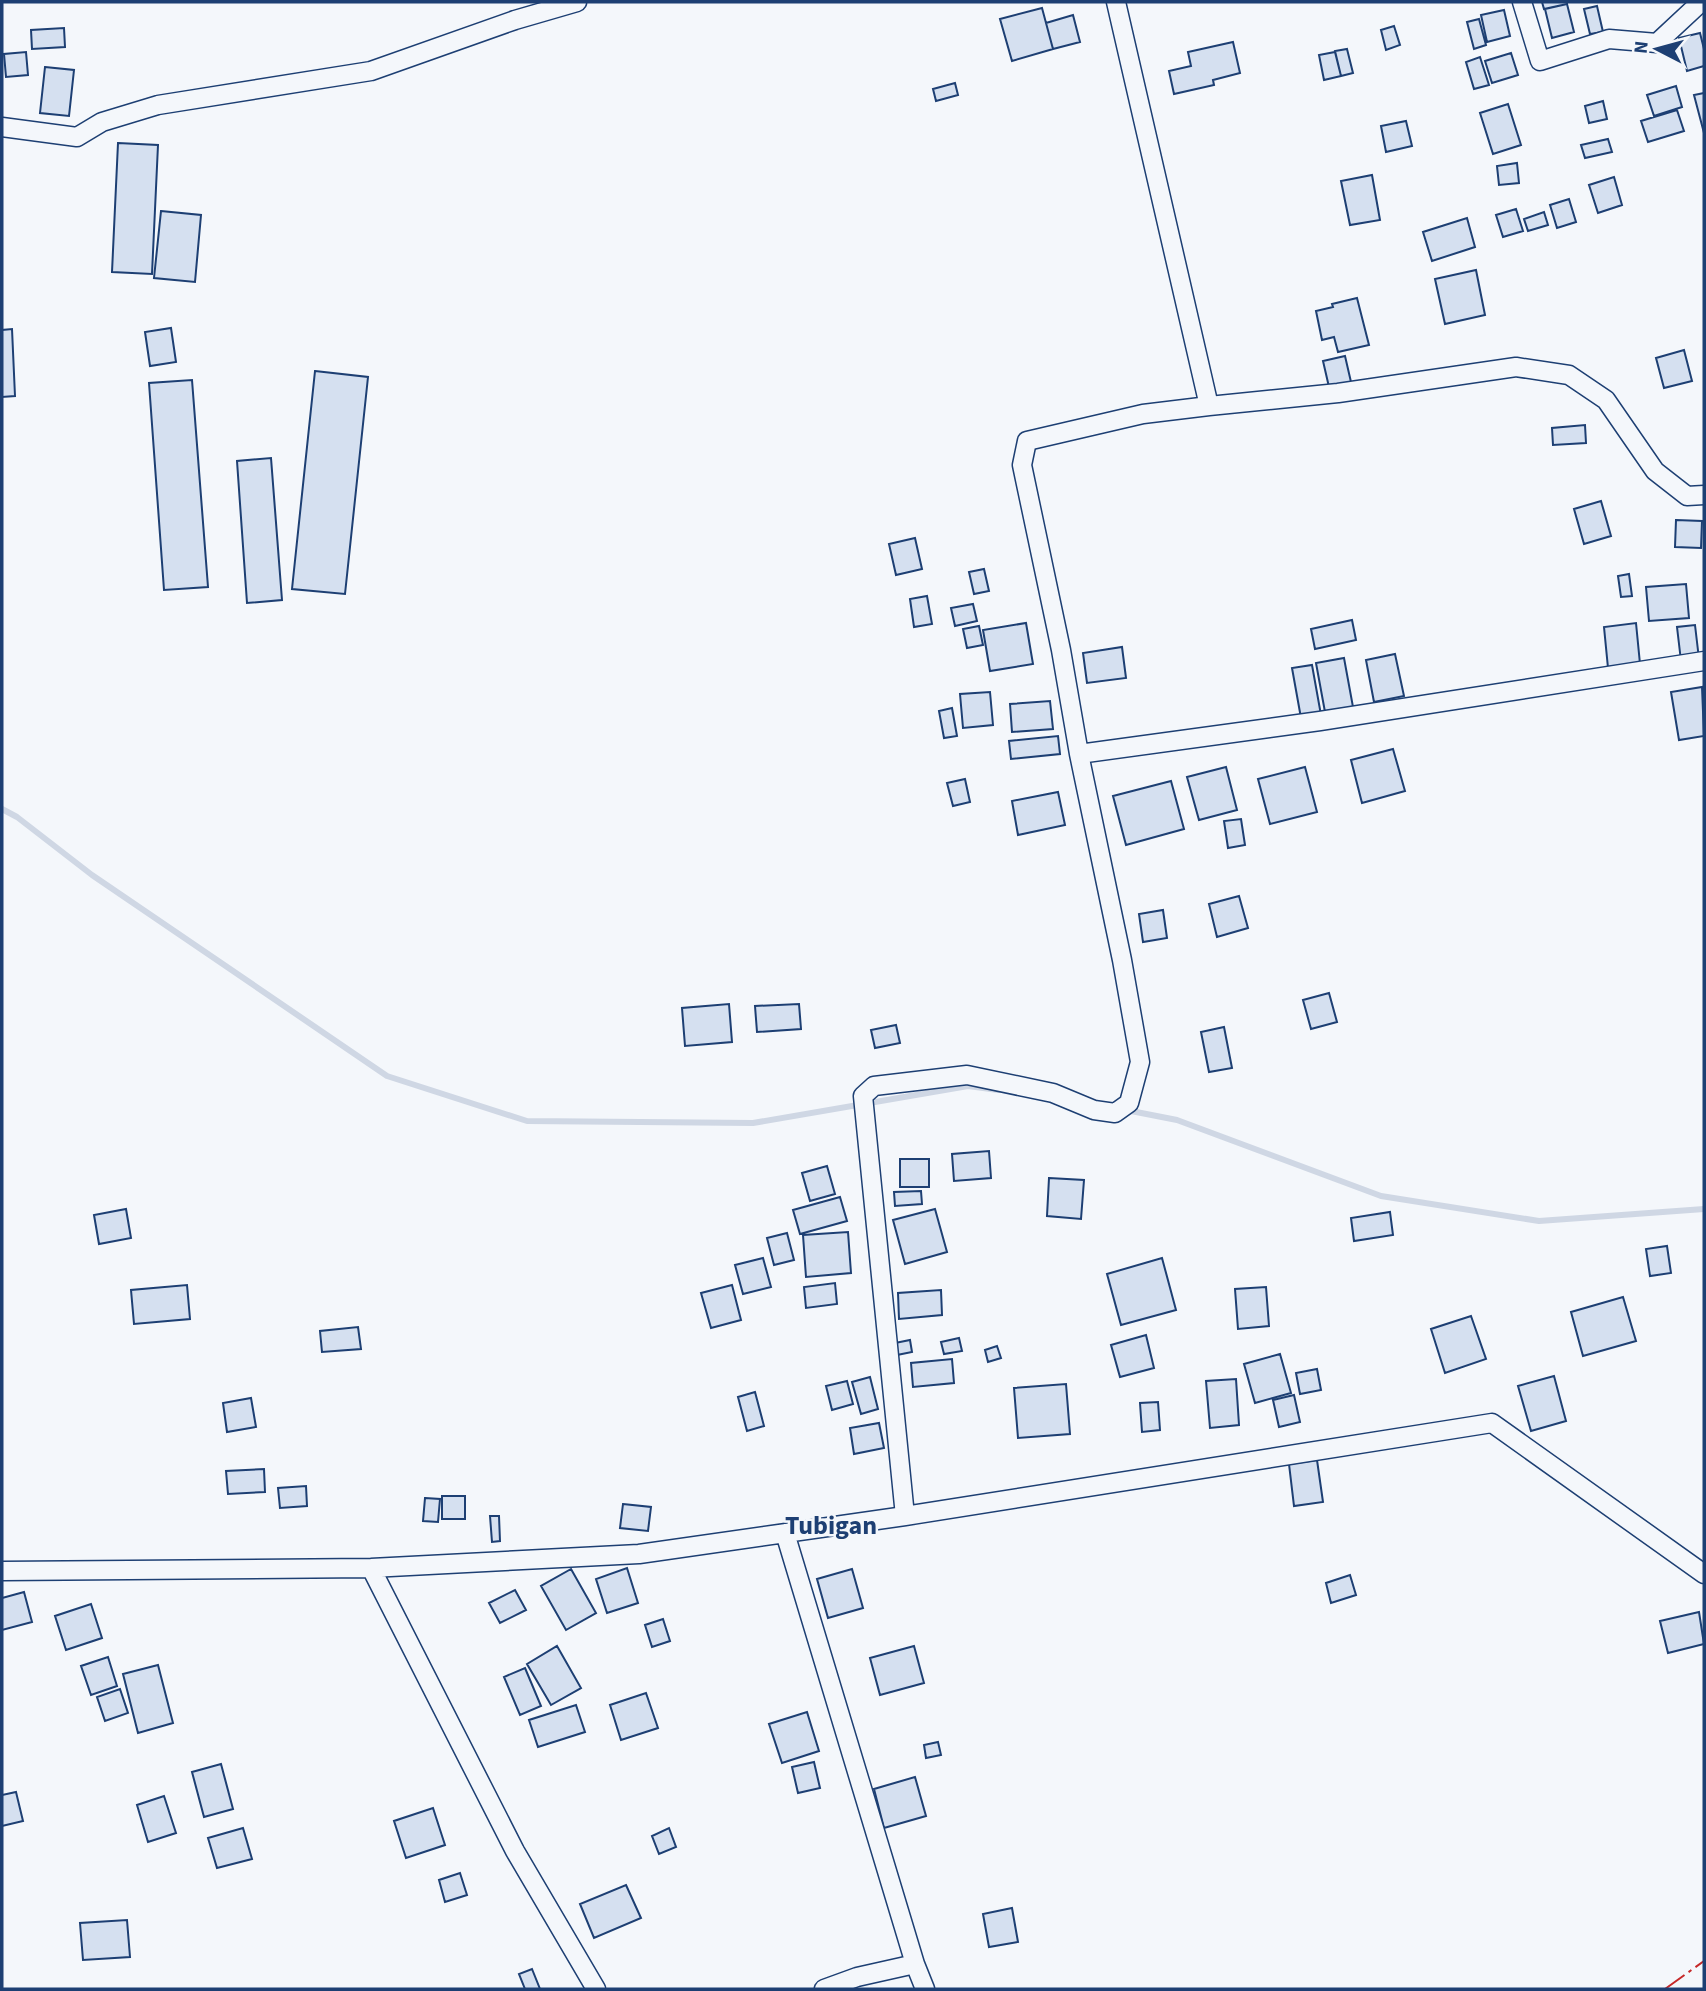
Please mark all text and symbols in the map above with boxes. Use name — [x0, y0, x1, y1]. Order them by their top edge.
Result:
north arrow — [1622, 14, 1692, 84]
text: N — [1627, 40, 1656, 55]
district label: Tubigan — [785, 1507, 877, 1544]

